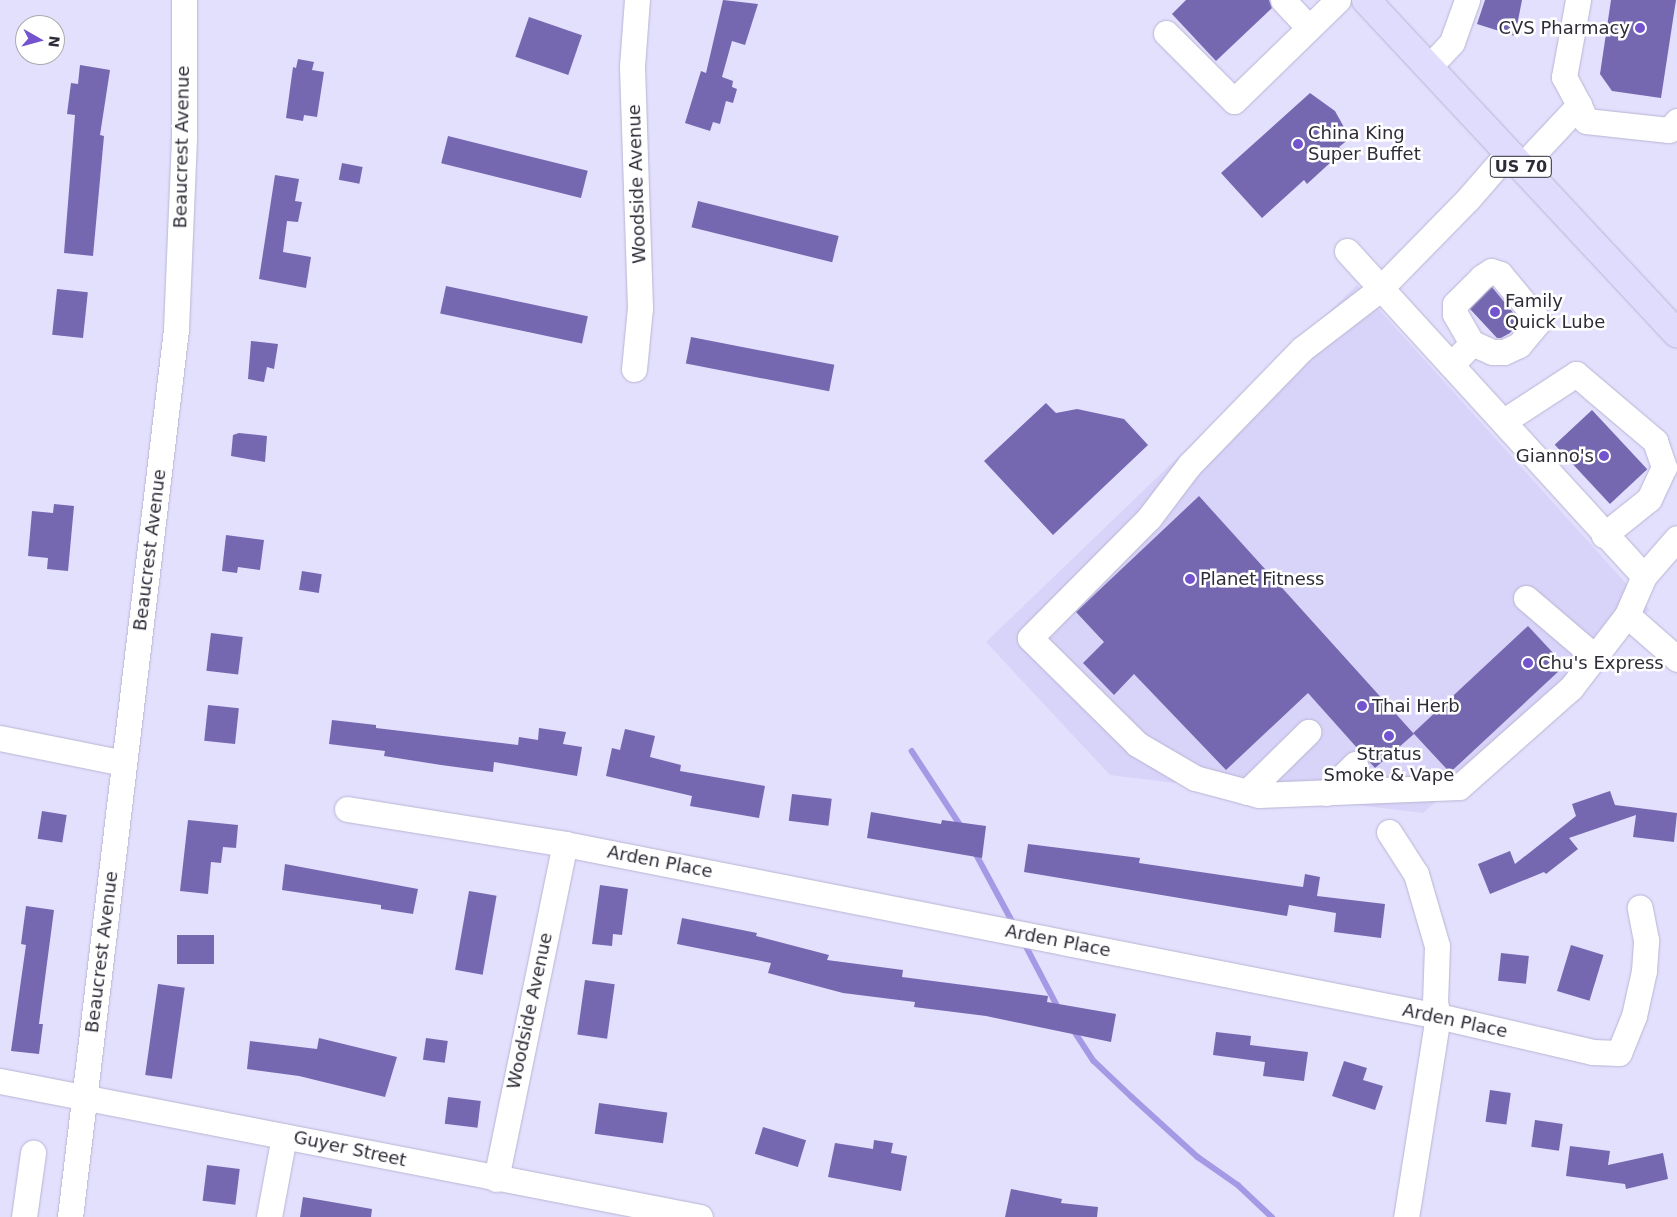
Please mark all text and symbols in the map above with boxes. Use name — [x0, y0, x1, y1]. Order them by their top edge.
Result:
north arrow — [15, 15, 65, 65]
place label: CVS Pharmacy — [1498, 17, 1630, 39]
marker: CVS Pharmacy — [1634, 22, 1646, 34]
text: N — [45, 35, 63, 48]
street label: Beaucrest Avenue — [170, 65, 194, 229]
street label: Woodside Avenue — [623, 104, 651, 264]
place label: China King Super Buffet — [1308, 123, 1421, 166]
marker: China King Super Buffet — [1292, 138, 1304, 150]
road number: US 70 — [1490, 154, 1552, 180]
place label: Family Quick Lube — [1505, 291, 1605, 334]
marker: Family Quick Lube — [1489, 306, 1501, 318]
place label: Gianno's — [1516, 445, 1594, 467]
marker: Gianno's — [1598, 450, 1610, 462]
street label: Beaucrest Avenue — [129, 468, 171, 632]
place label: Planet Fitness — [1200, 568, 1324, 590]
marker: Planet Fitness — [1184, 573, 1196, 585]
place label: Chu's Express — [1538, 652, 1664, 674]
marker: Chu's Express — [1522, 657, 1534, 669]
place label: Thai Herb — [1372, 695, 1460, 717]
marker: Thai Herb — [1356, 700, 1368, 712]
marker: Stratus Smoke & Vape — [1383, 730, 1395, 742]
place label: Stratus Smoke & Vape — [1324, 744, 1454, 786]
street label: Arden Place — [605, 841, 715, 883]
street label: Beaucrest Avenue — [81, 870, 123, 1034]
street label: Arden Place — [1003, 920, 1113, 962]
street label: Woodside Avenue — [503, 931, 557, 1091]
street label: Arden Place — [1400, 999, 1510, 1043]
street label: Guyer Street — [292, 1126, 408, 1172]

